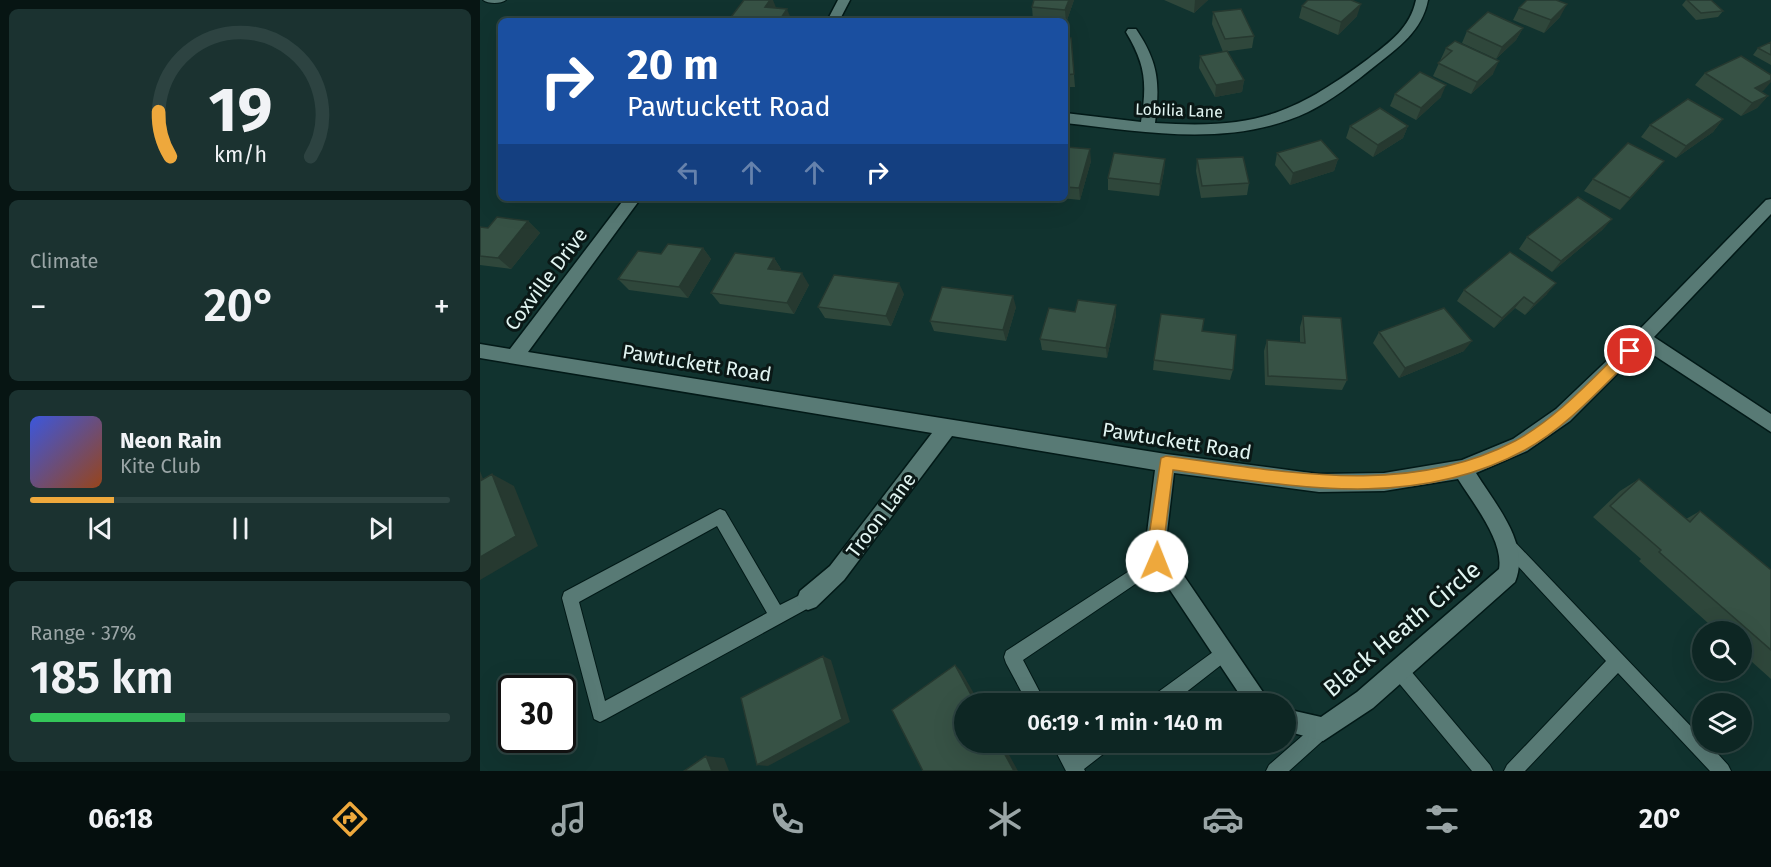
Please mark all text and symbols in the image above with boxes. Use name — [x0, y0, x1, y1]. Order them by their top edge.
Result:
text: 20 m — [627, 40, 719, 90]
icon: right — [528, 42, 606, 120]
text: 19 — [208, 73, 272, 148]
text: Pawtuckett Road — [627, 91, 831, 123]
street label: Lobilia Lane — [1135, 99, 1223, 122]
text: km/h — [213, 142, 267, 168]
icon: left — [672, 156, 705, 189]
icon: ahead — [735, 156, 768, 189]
icon: ahead — [798, 156, 831, 189]
icon: right — [861, 156, 894, 189]
street label: Coxville Drive — [500, 223, 592, 335]
text: Climate — [30, 249, 98, 273]
text: 20° — [204, 279, 276, 333]
text: − — [30, 287, 47, 327]
text: + — [434, 287, 450, 327]
pin — [1604, 325, 1655, 376]
icon: arrive — [1613, 334, 1646, 367]
street label: Pawtuckett Road — [621, 339, 773, 387]
street label: Pawtuckett Road — [1101, 417, 1253, 465]
text: Neon Rain — [120, 427, 222, 454]
text: Kite Club — [120, 454, 201, 478]
street label: Troon Lane — [841, 468, 921, 562]
icon: previous — [84, 512, 117, 545]
icon: pause — [224, 512, 257, 545]
icon: next — [364, 512, 397, 545]
position arrow — [1125, 529, 1189, 593]
street label: Black Heath Circle — [1318, 555, 1486, 703]
text: Range · 37% — [30, 621, 136, 645]
map controls — [1692, 621, 1752, 753]
button: search — [1692, 621, 1752, 681]
text: 185 km — [30, 651, 174, 705]
speed limit sign: 30 — [498, 675, 576, 753]
button: layers — [1692, 693, 1752, 753]
text: 06:19 · 1 min · 140 m — [1027, 709, 1223, 736]
icon: directions — [329, 798, 371, 840]
icon: music — [548, 798, 590, 840]
icon: phone — [766, 798, 808, 840]
icon: climate — [984, 798, 1026, 840]
icon: car — [1202, 798, 1244, 840]
icon: filters — [1421, 798, 1463, 840]
text: 06:18 — [88, 803, 153, 835]
text: 20° — [1639, 803, 1683, 835]

